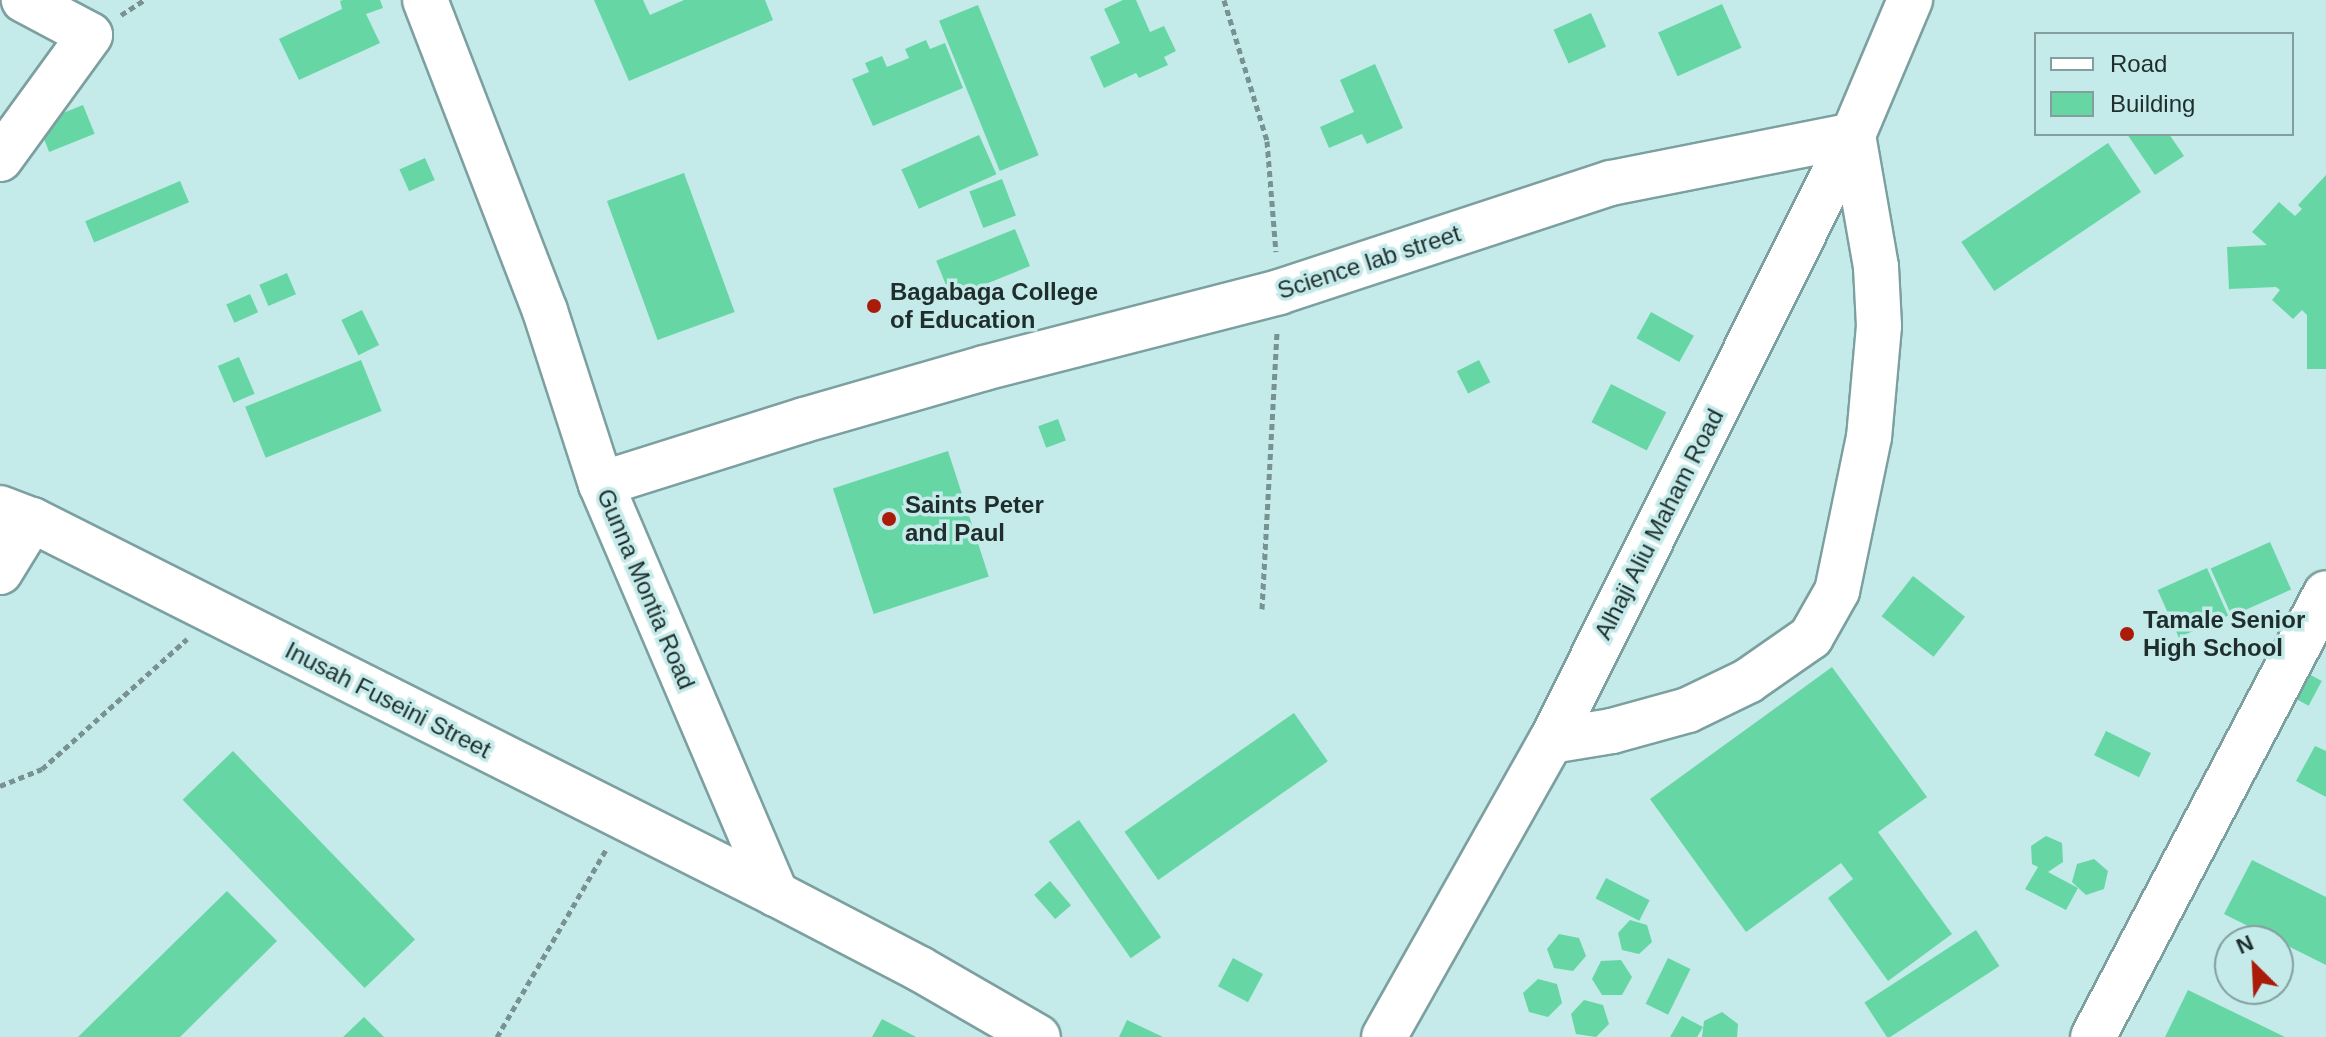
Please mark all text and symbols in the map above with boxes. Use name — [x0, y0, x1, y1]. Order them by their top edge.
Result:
legend — [2034, 32, 2294, 136]
text: Road — [2110, 50, 2167, 77]
text: Building — [2110, 90, 2195, 117]
street label: Science lab street — [1274, 219, 1464, 305]
place label: Bagabaga College of Education — [890, 278, 1098, 334]
marker: Bagabaga College of Education — [865, 297, 883, 315]
street label: Alhaji Aliu Maham Road — [1588, 403, 1730, 645]
street label: Gunna Montia Road — [591, 485, 701, 693]
place label: Saints Peter and Paul — [905, 491, 1044, 547]
marker: Saints Peter and Paul — [880, 510, 898, 528]
place label: Tamale Senior High School — [2143, 606, 2305, 662]
marker: Tamale Senior High School — [2118, 625, 2136, 643]
street label: Inusah Fuseini Street — [280, 636, 496, 764]
north arrow — [2214, 925, 2294, 1005]
text: N — [2232, 930, 2257, 959]

